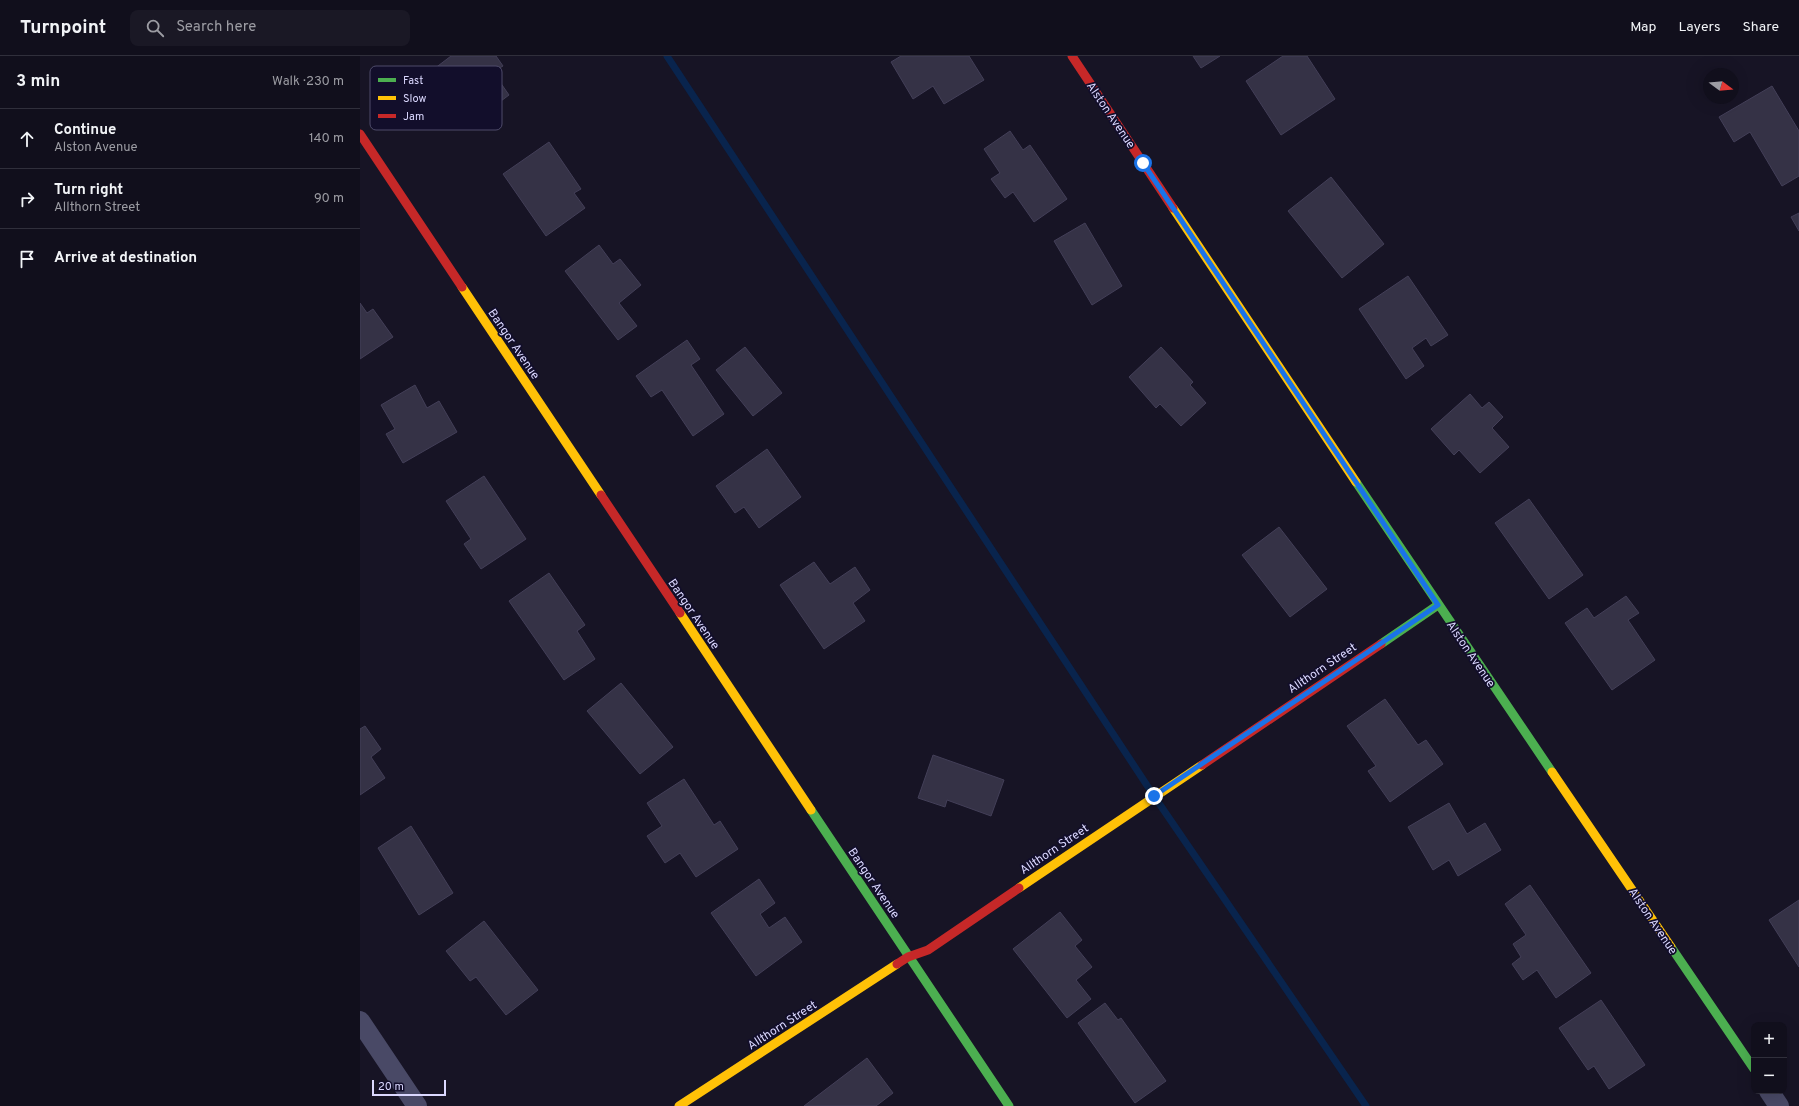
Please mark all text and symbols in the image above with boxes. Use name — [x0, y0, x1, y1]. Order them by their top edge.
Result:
search box — [130, 10, 410, 46]
text: Turnpoint — [20, 16, 106, 40]
icon: search — [144, 17, 166, 39]
text: Search here — [176, 18, 256, 37]
text: Map — [1630, 19, 1656, 36]
text: Layers — [1678, 19, 1720, 36]
text: Share — [1742, 19, 1779, 36]
legend — [370, 66, 502, 130]
north arrow — [1703, 68, 1739, 104]
text: 3 min — [16, 71, 60, 93]
text: Walk · 230 m — [272, 74, 344, 90]
text: Fast — [403, 74, 423, 88]
street label: Alston Avenue — [1082, 79, 1138, 152]
text: Slow — [403, 92, 426, 106]
text: Jam — [403, 110, 424, 124]
text: Continue — [54, 121, 116, 140]
icon: ahead — [16, 128, 38, 150]
text: 140 m — [309, 131, 344, 147]
text: Alston Avenue — [54, 140, 138, 156]
route start — [1134, 154, 1152, 172]
text: Turn right — [54, 181, 123, 200]
icon: right — [16, 188, 38, 210]
text: 90 m — [314, 191, 344, 207]
text: Allthorn Street — [54, 200, 140, 216]
icon: arrive — [16, 248, 38, 270]
text: Arrive at destination — [54, 249, 197, 268]
street label: Bangor Avenue — [484, 306, 543, 383]
street label: Bangor Avenue — [664, 576, 723, 653]
street label: Alston Avenue — [1442, 618, 1498, 691]
street label: Allthorn Street — [1285, 640, 1360, 698]
route end — [1145, 787, 1163, 805]
street label: Allthorn Street — [1017, 821, 1092, 879]
street label: Bangor Avenue — [844, 845, 903, 922]
street label: Alston Avenue — [1624, 885, 1680, 958]
street label: Allthorn Street — [745, 997, 820, 1054]
map controls — [1751, 1022, 1787, 1094]
button: + — [1751, 1022, 1787, 1058]
button: − — [1751, 1058, 1787, 1094]
scale bar — [372, 1078, 446, 1097]
text: 20 m — [378, 1080, 404, 1094]

